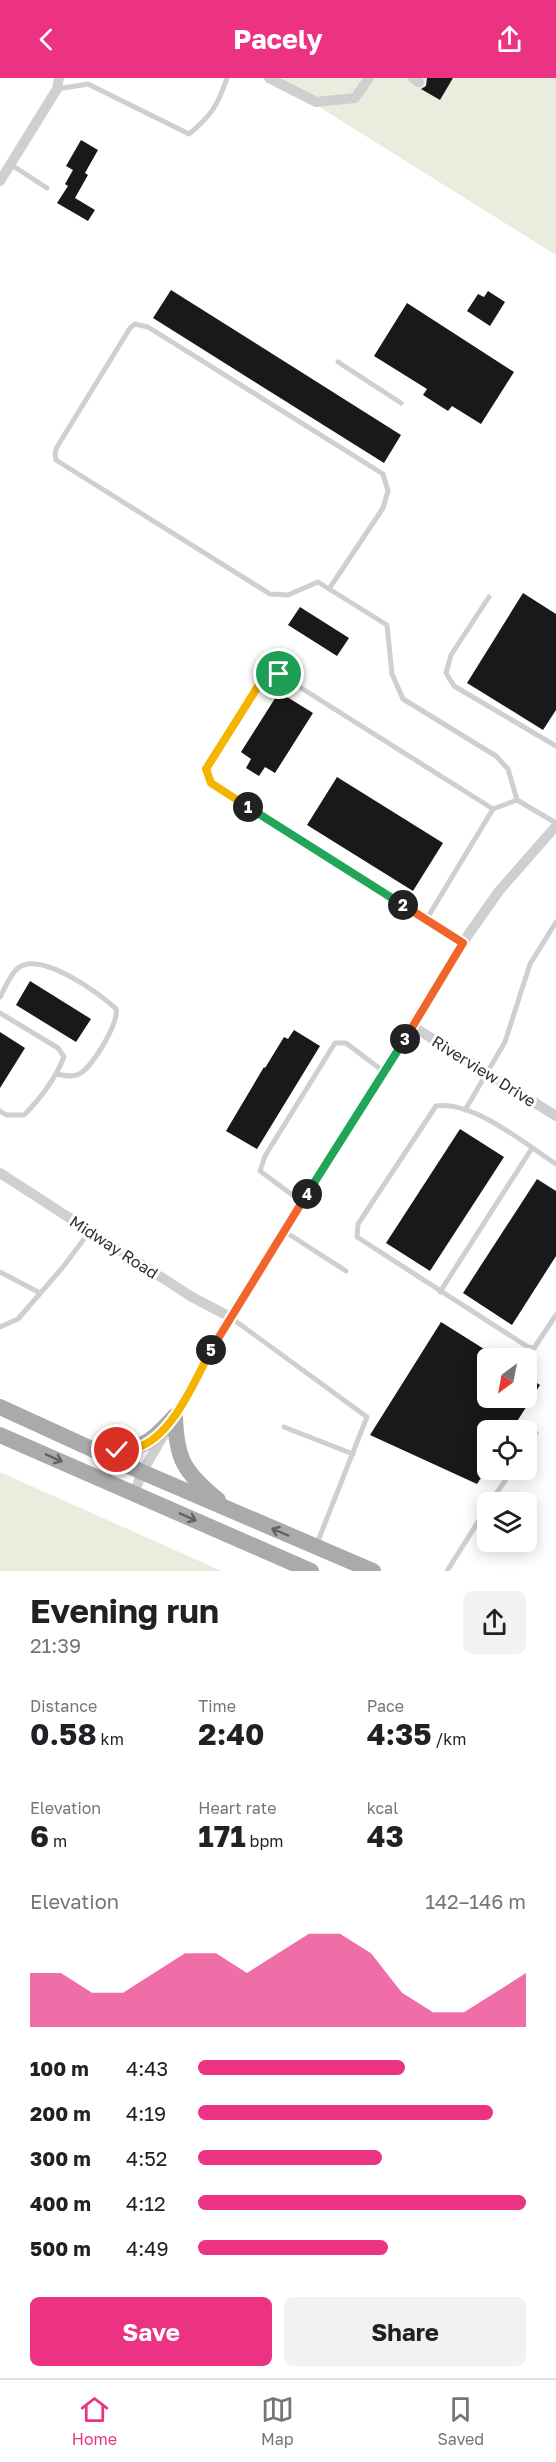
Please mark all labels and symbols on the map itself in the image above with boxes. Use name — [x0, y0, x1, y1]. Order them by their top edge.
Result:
pin — [253, 648, 304, 699]
pin: 1 — [233, 792, 263, 822]
pin: 2 — [388, 890, 418, 920]
pin: 3 — [390, 1024, 420, 1054]
street label: Riverview Drive — [428, 1031, 540, 1111]
pin: 4 — [292, 1179, 322, 1209]
street label: Midway Road — [66, 1211, 162, 1283]
pin: 5 — [196, 1335, 226, 1365]
north arrow — [477, 1348, 537, 1408]
pin — [91, 1424, 142, 1475]
one-way arrow — [44, 1453, 62, 1465]
one-way arrow — [178, 1512, 196, 1523]
one-way arrow — [272, 1526, 290, 1537]

